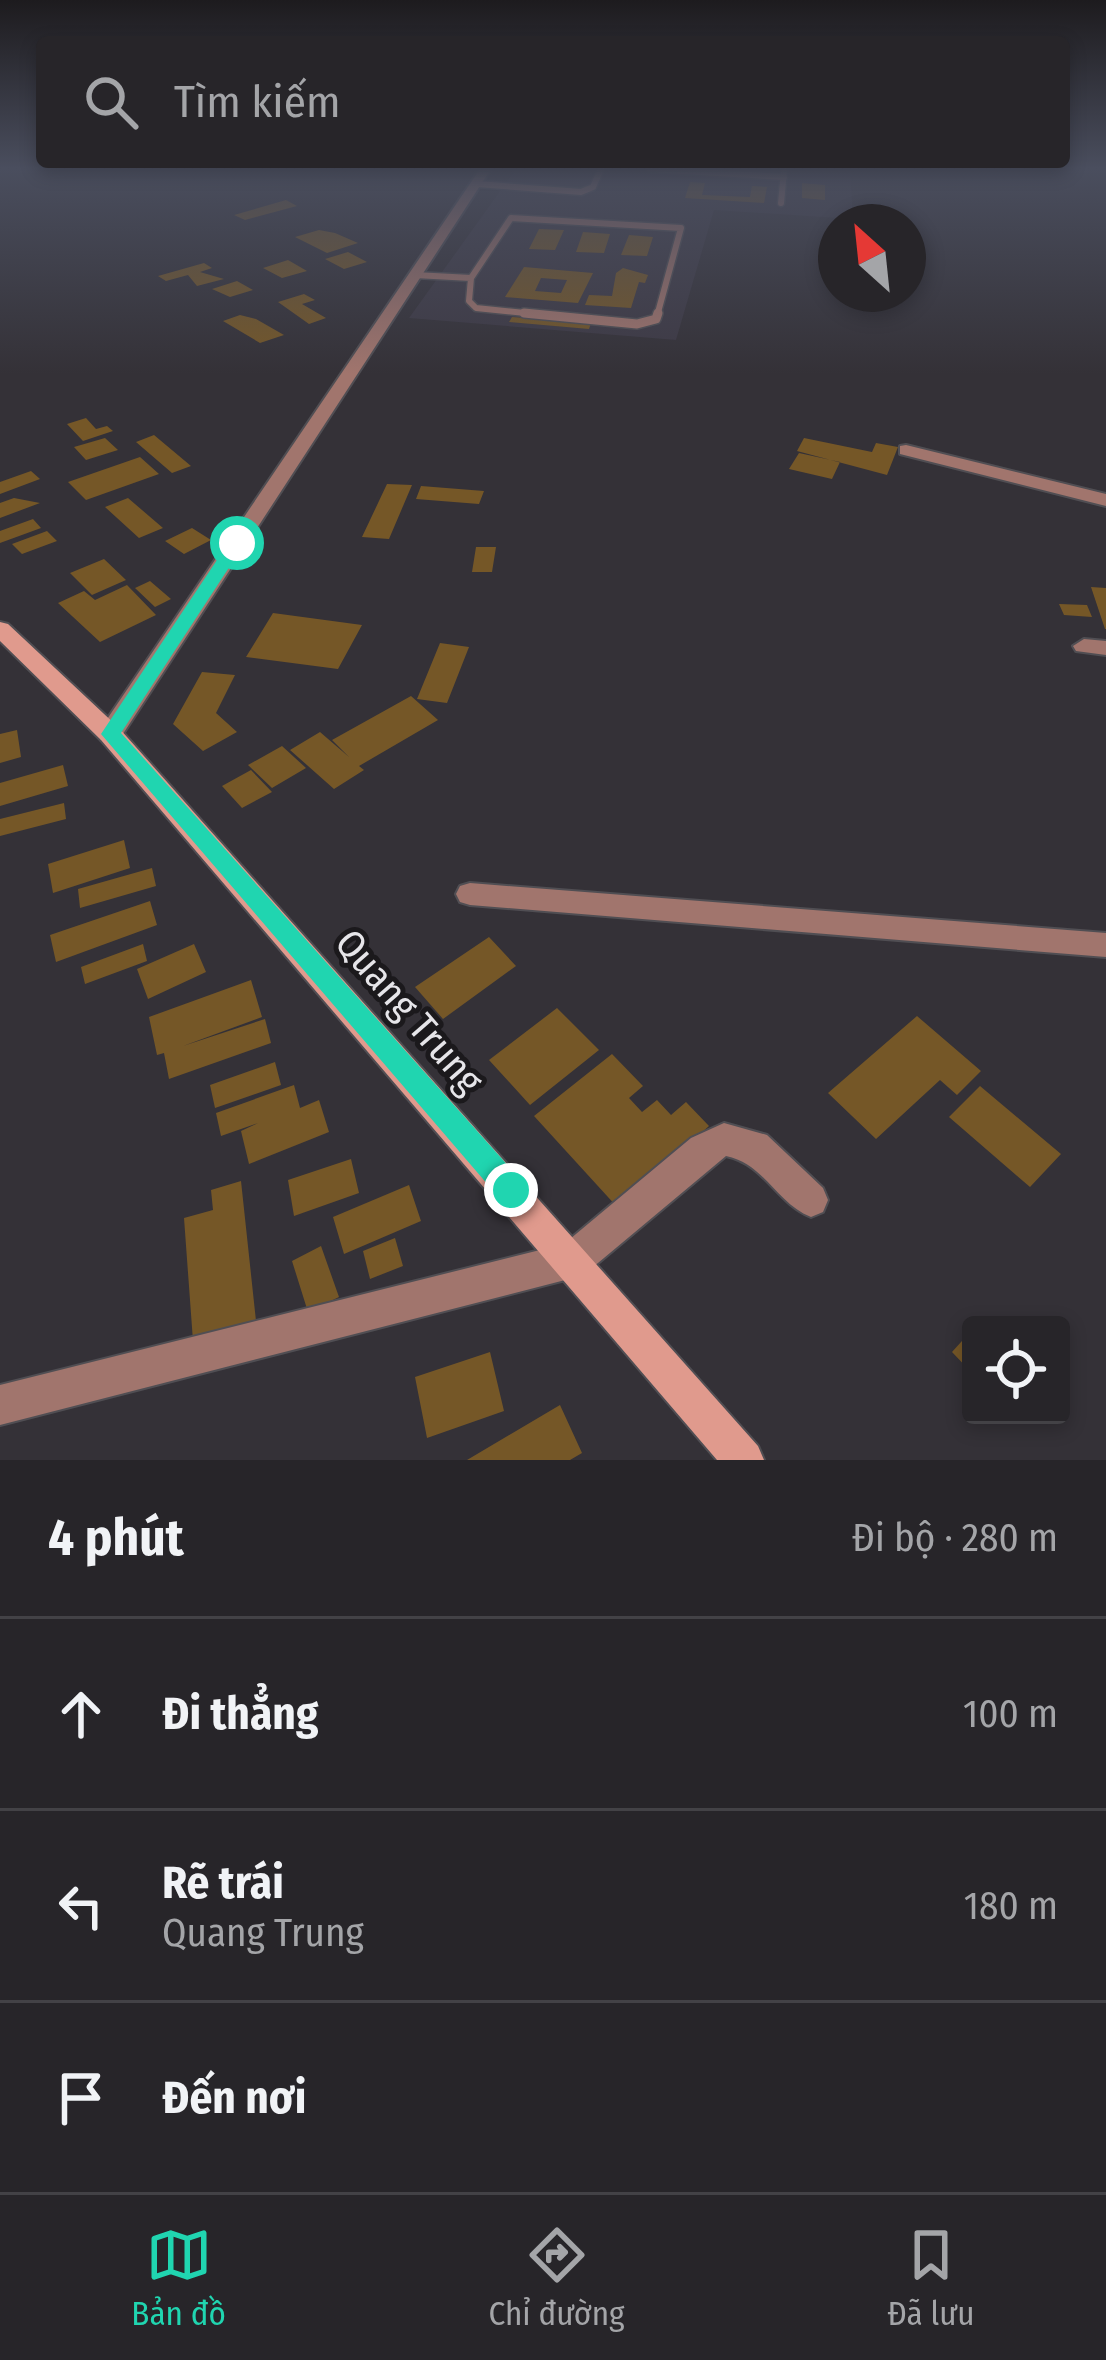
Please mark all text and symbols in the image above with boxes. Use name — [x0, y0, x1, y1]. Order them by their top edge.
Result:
search box — [36, 36, 1070, 168]
icon: search — [78, 69, 144, 135]
text: Tìm kiếm — [174, 75, 341, 129]
north arrow — [818, 204, 926, 312]
route start — [210, 516, 264, 570]
street label: Quang Trung — [326, 920, 493, 1103]
route end — [484, 1163, 538, 1217]
map controls — [962, 1316, 1070, 1424]
button: locate — [962, 1316, 1070, 1424]
text: 4 phút — [48, 1507, 184, 1569]
text: Đi bộ · 280 m — [852, 1515, 1058, 1561]
icon: ahead — [48, 1681, 114, 1747]
text: Đi thẳng — [162, 1687, 318, 1741]
text: 100 m — [963, 1691, 1058, 1737]
text: Rẽ trái — [162, 1856, 284, 1910]
icon: left — [48, 1873, 114, 1939]
text: 180 m — [964, 1883, 1058, 1929]
text: Quang Trung — [162, 1910, 364, 1956]
icon: arrive — [48, 2065, 114, 2131]
text: Đến nơi — [162, 2071, 306, 2125]
tab: Bản đồ — [131, 2222, 226, 2334]
tab: Chỉ đường — [489, 2222, 625, 2334]
tab: Đã lưu — [887, 2222, 975, 2334]

